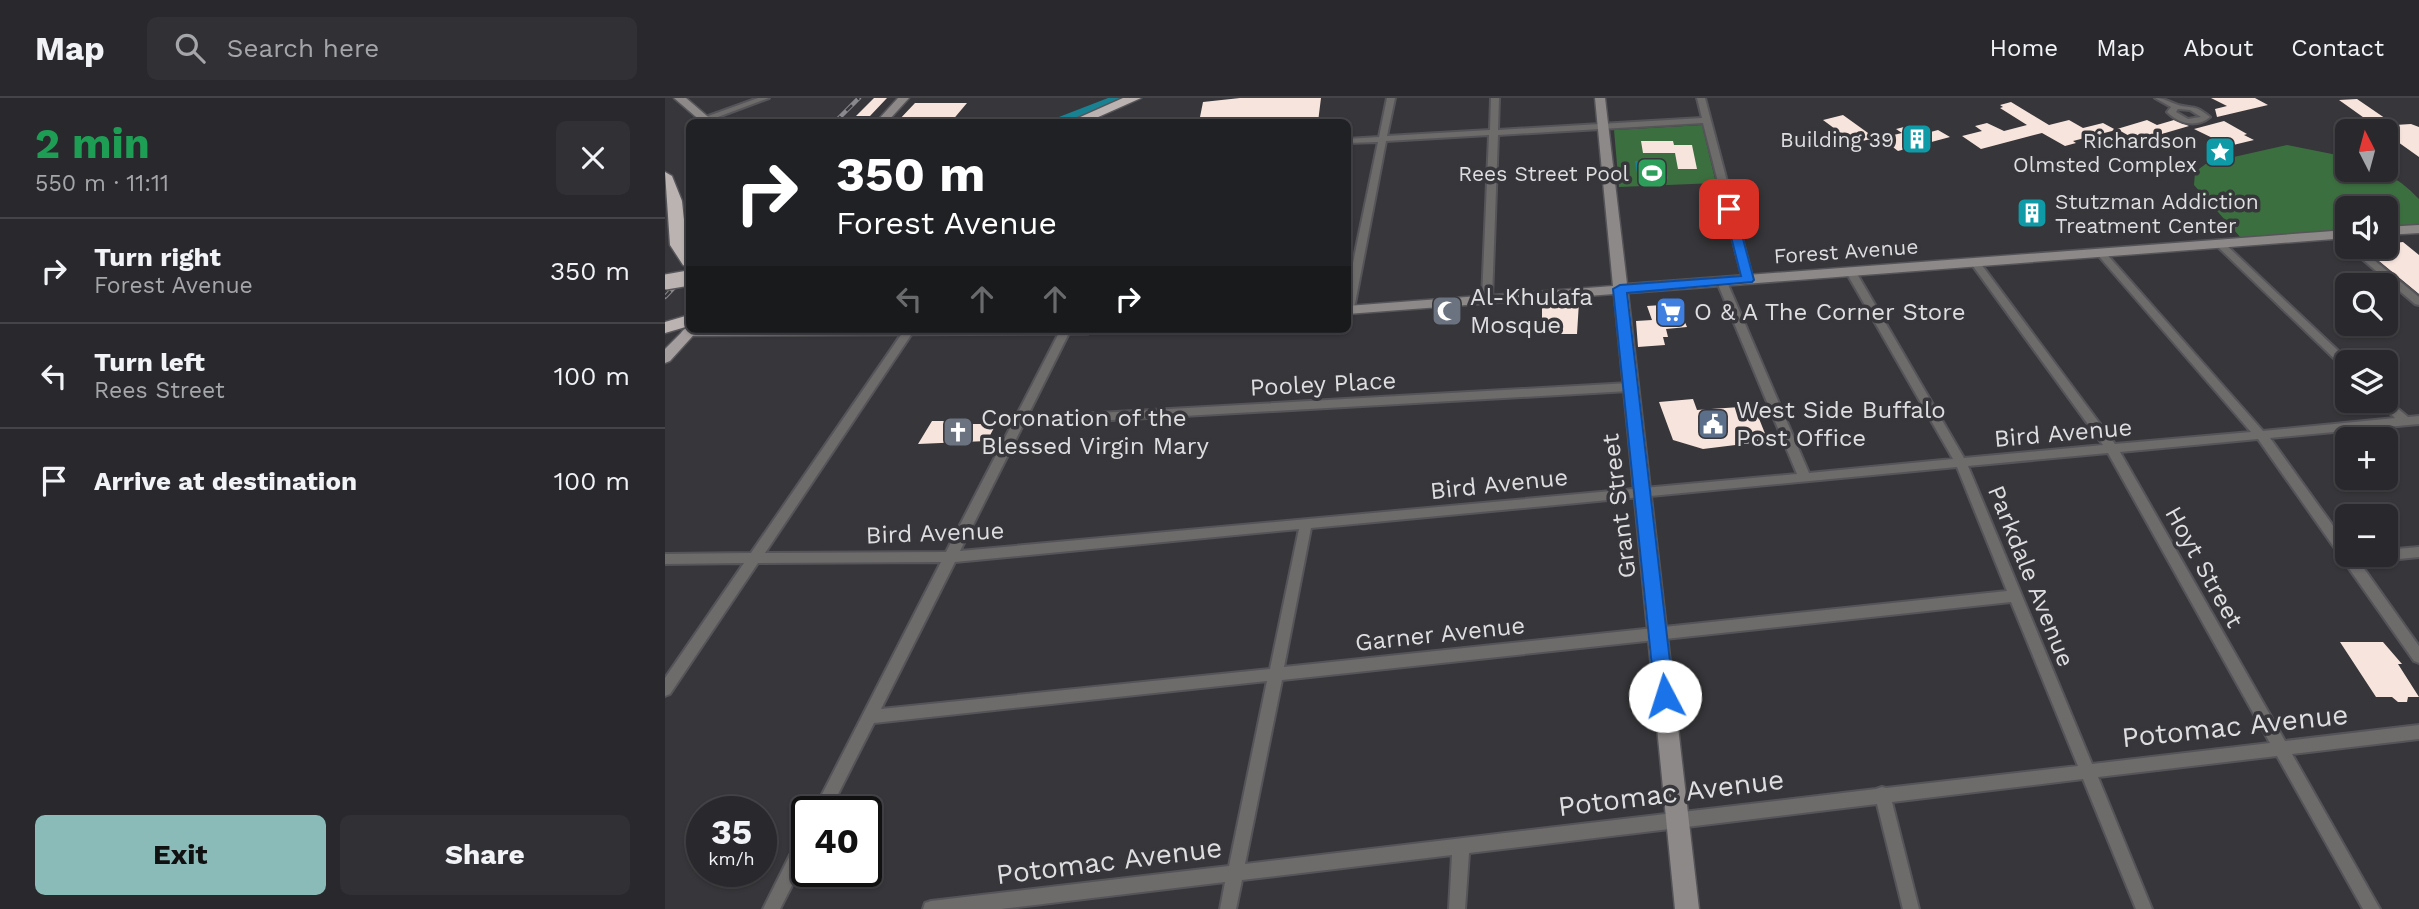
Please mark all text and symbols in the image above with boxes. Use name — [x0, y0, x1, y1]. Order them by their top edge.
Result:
search box — [147, 17, 637, 80]
text: Map — [35, 29, 105, 68]
icon: search — [171, 29, 209, 67]
text: Search here — [227, 33, 379, 63]
text: Home — [1990, 34, 2058, 62]
text: Map — [2096, 34, 2145, 62]
text: About — [2183, 34, 2253, 62]
text: Contact — [2291, 34, 2384, 62]
text: 2 min — [35, 119, 150, 168]
north arrow — [2335, 119, 2397, 182]
map controls — [2335, 119, 2398, 567]
button: close — [556, 121, 630, 195]
building icon: Building 39 — [1900, 122, 1934, 156]
place label: Building 39 — [1780, 127, 1894, 152]
place label: Richardson Olmsted Complex — [2013, 128, 2197, 177]
place icon: Richardson Olmsted Complex — [2203, 135, 2237, 169]
text: 350 m — [836, 145, 985, 203]
icon: right — [721, 147, 812, 238]
sports icon: Rees Street Pool — [1635, 156, 1669, 190]
place label: Rees Street Pool — [1458, 161, 1630, 186]
text: 550 m · 11:11 — [35, 170, 169, 197]
pin — [1699, 179, 1759, 239]
place label: Stutzman Addiction Treatment Center — [2055, 189, 2259, 238]
icon: arrive — [1710, 190, 1748, 228]
building icon: Stutzman Addiction Treatment Center — [2015, 196, 2049, 230]
button: sound — [2335, 196, 2398, 259]
text: Forest Avenue — [836, 204, 1057, 242]
street label: Forest Avenue — [1773, 233, 1919, 269]
text: Turn right — [94, 242, 221, 272]
icon: right — [35, 252, 73, 290]
text: 350 m — [550, 256, 630, 286]
text: Forest Avenue — [94, 272, 253, 299]
button: search — [2335, 273, 2398, 336]
icon: left — [890, 280, 928, 318]
icon: ahead — [963, 280, 1001, 318]
icon: ahead — [1036, 280, 1074, 318]
icon: right — [1109, 280, 1147, 318]
place label: Al-Khulafa Mosque — [1470, 283, 1593, 339]
mosque icon: Al-Khulafa Mosque — [1430, 294, 1464, 328]
supermarket icon: O & A The Corner Store — [1654, 295, 1688, 329]
place label: O & A The Corner Store — [1694, 298, 1966, 326]
text: Turn left — [94, 347, 205, 377]
button: layers — [2335, 350, 2398, 413]
icon: left — [35, 357, 73, 395]
text: 100 m — [554, 361, 630, 391]
street label: Pooley Place — [1249, 366, 1397, 402]
text: Rees Street — [94, 377, 225, 404]
place label: West Side Buffalo Post Office — [1736, 396, 1946, 452]
place label: Coronation of the Blessed Virgin Mary — [981, 404, 1209, 460]
public building icon: West Side Buffalo Post Office — [1696, 407, 1730, 441]
street label: Bird Avenue — [1993, 413, 2133, 453]
church icon: Coronation of the Blessed Virgin Mary — [941, 415, 975, 449]
button: + — [2335, 427, 2398, 490]
street label: Grant Street — [1596, 432, 1642, 580]
icon: arrive — [35, 462, 73, 500]
street label: Bird Avenue — [1429, 463, 1569, 505]
text: Arrive at destination — [94, 466, 357, 496]
text: 100 m — [554, 466, 630, 496]
street label: Parkdale Avenue — [1982, 481, 2080, 671]
street label: Hoyt Street — [2159, 501, 2249, 633]
button: − — [2335, 504, 2398, 567]
street label: Bird Avenue — [865, 517, 1005, 549]
street label: Garner Avenue — [1354, 611, 1526, 657]
position arrow — [1628, 659, 1702, 733]
street label: Potomac Avenue — [2120, 698, 2350, 754]
street label: Potomac Avenue — [1556, 763, 1786, 823]
speed limit sign: 40 — [791, 796, 882, 887]
text: 35 — [711, 811, 752, 853]
button: Exit — [35, 815, 326, 895]
button: Share — [340, 815, 630, 895]
street label: Potomac Avenue — [994, 831, 1224, 891]
text: km/h — [708, 848, 755, 869]

